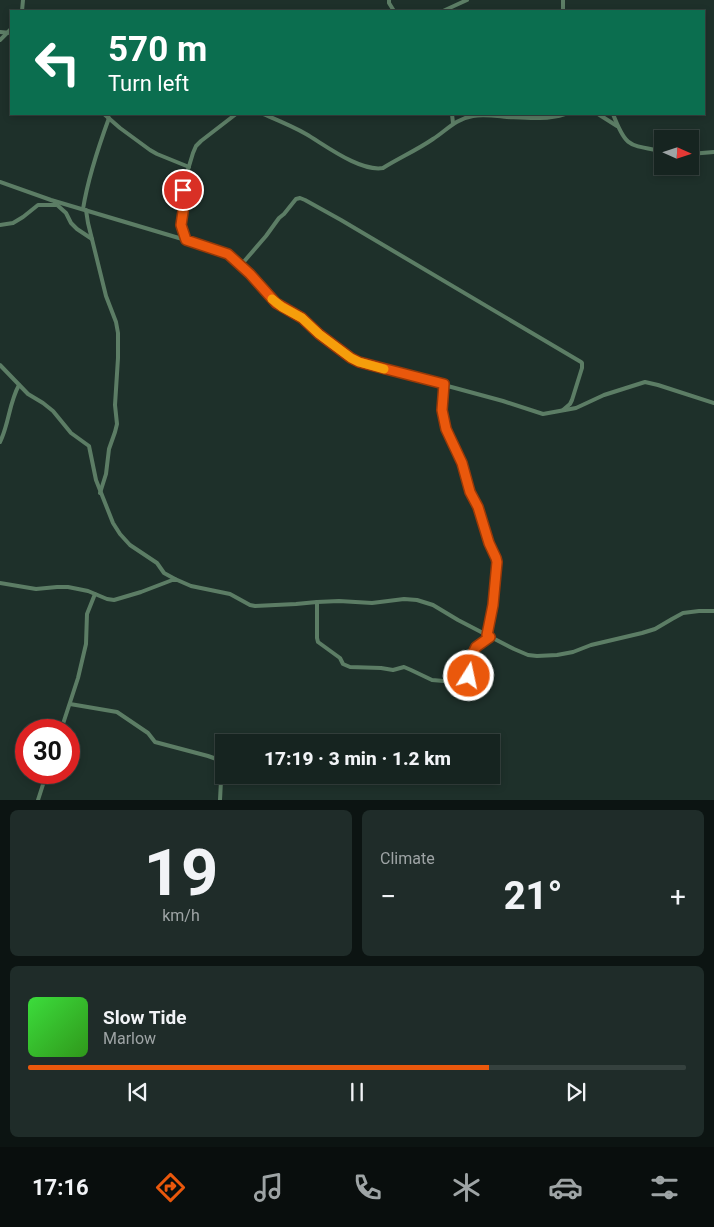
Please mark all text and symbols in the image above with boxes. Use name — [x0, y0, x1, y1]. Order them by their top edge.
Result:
text: 570 m — [108, 29, 207, 70]
icon: left — [25, 30, 90, 95]
text: Turn left — [108, 71, 189, 96]
north arrow — [654, 130, 699, 175]
map controls — [654, 130, 699, 175]
pin — [162, 169, 204, 211]
icon: arrive — [169, 176, 197, 204]
position arrow — [442, 649, 494, 701]
speed limit sign: 30 — [15, 719, 80, 784]
text: 17:19 · 3 min · 1.2 km — [264, 747, 451, 770]
text: 19 — [144, 835, 218, 911]
text: Climate — [380, 849, 435, 868]
text: 21° — [504, 874, 562, 918]
text: − — [380, 880, 396, 913]
text: + — [670, 880, 686, 913]
text: km/h — [162, 906, 200, 925]
text: Slow Tide — [103, 1006, 186, 1029]
text: Marlow — [103, 1029, 156, 1048]
icon: previous — [124, 1078, 152, 1106]
icon: pause — [343, 1078, 371, 1106]
icon: next — [562, 1078, 590, 1106]
icon: directions — [153, 1170, 188, 1205]
icon: music — [251, 1170, 286, 1205]
icon: phone — [350, 1170, 385, 1205]
icon: climate — [449, 1170, 484, 1205]
icon: car — [548, 1170, 583, 1205]
icon: filters — [647, 1170, 682, 1205]
text: 17:16 — [32, 1175, 89, 1200]

